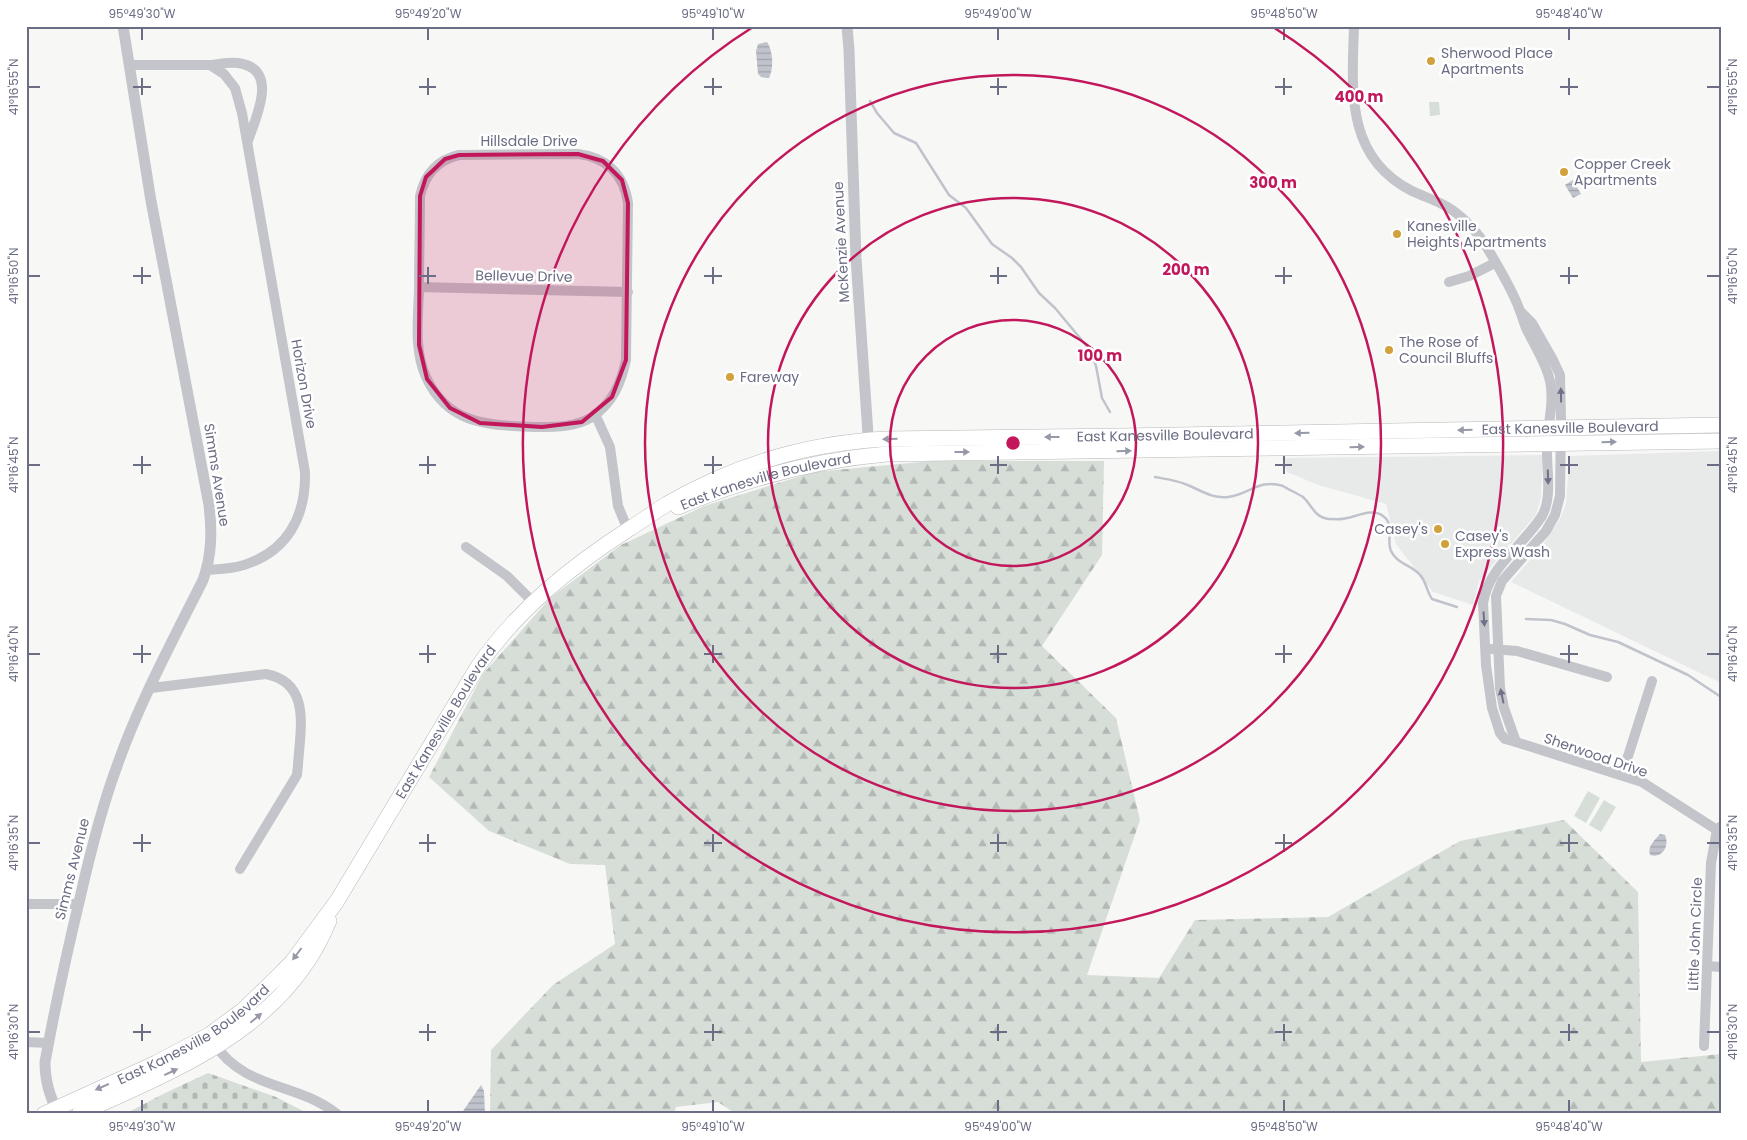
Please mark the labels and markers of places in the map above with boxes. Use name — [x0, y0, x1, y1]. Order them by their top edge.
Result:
place label: Sherwood Place Apartments — [1441, 43, 1553, 79]
marker: Sherwood Place Apartments — [1425, 55, 1437, 67]
place label: Copper Creek Apartments — [1574, 154, 1672, 190]
marker: Copper Creek Apartments — [1558, 166, 1570, 178]
place label: Kanesville Heights Apartments — [1407, 216, 1547, 252]
marker: Kanesville Heights Apartments — [1391, 228, 1403, 240]
place label: The Rose of Council Bluffs — [1399, 332, 1493, 368]
marker: The Rose of Council Bluffs — [1383, 344, 1395, 356]
place label: Fareway — [740, 367, 799, 387]
marker: Fareway — [724, 371, 736, 383]
centre of rings — [1004, 434, 1022, 452]
place label: Casey's — [1374, 519, 1428, 539]
marker: Casey's — [1432, 523, 1444, 535]
place label: Casey's Express Wash — [1455, 526, 1550, 562]
marker: Casey's Express Wash — [1439, 538, 1451, 550]

